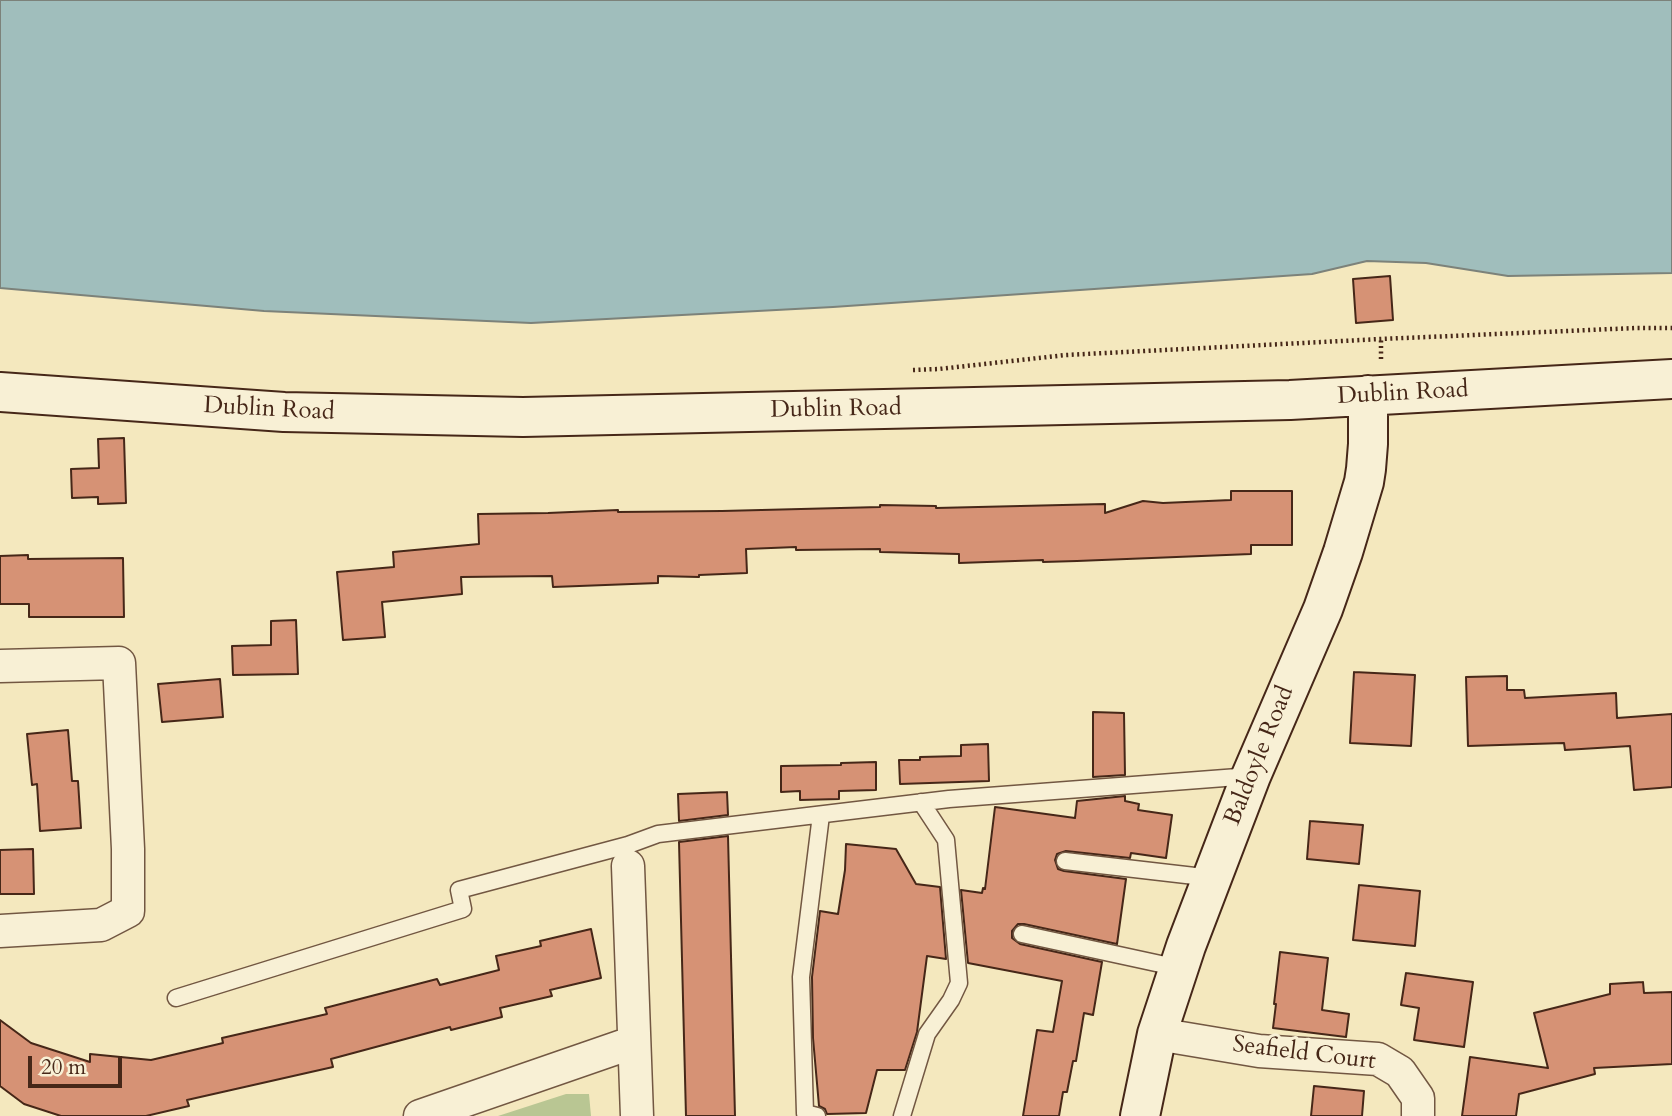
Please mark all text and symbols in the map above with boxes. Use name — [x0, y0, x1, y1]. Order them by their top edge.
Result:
street label: Dublin Road — [1337, 376, 1469, 412]
street label: Dublin Road — [203, 392, 335, 428]
street label: Dublin Road — [770, 394, 902, 426]
street label: Baldoyle Road — [1219, 682, 1301, 830]
street label: Seafield Court — [1231, 1031, 1377, 1077]
scale bar — [32, 1042, 126, 1086]
text: 20 m — [41, 1053, 86, 1082]

